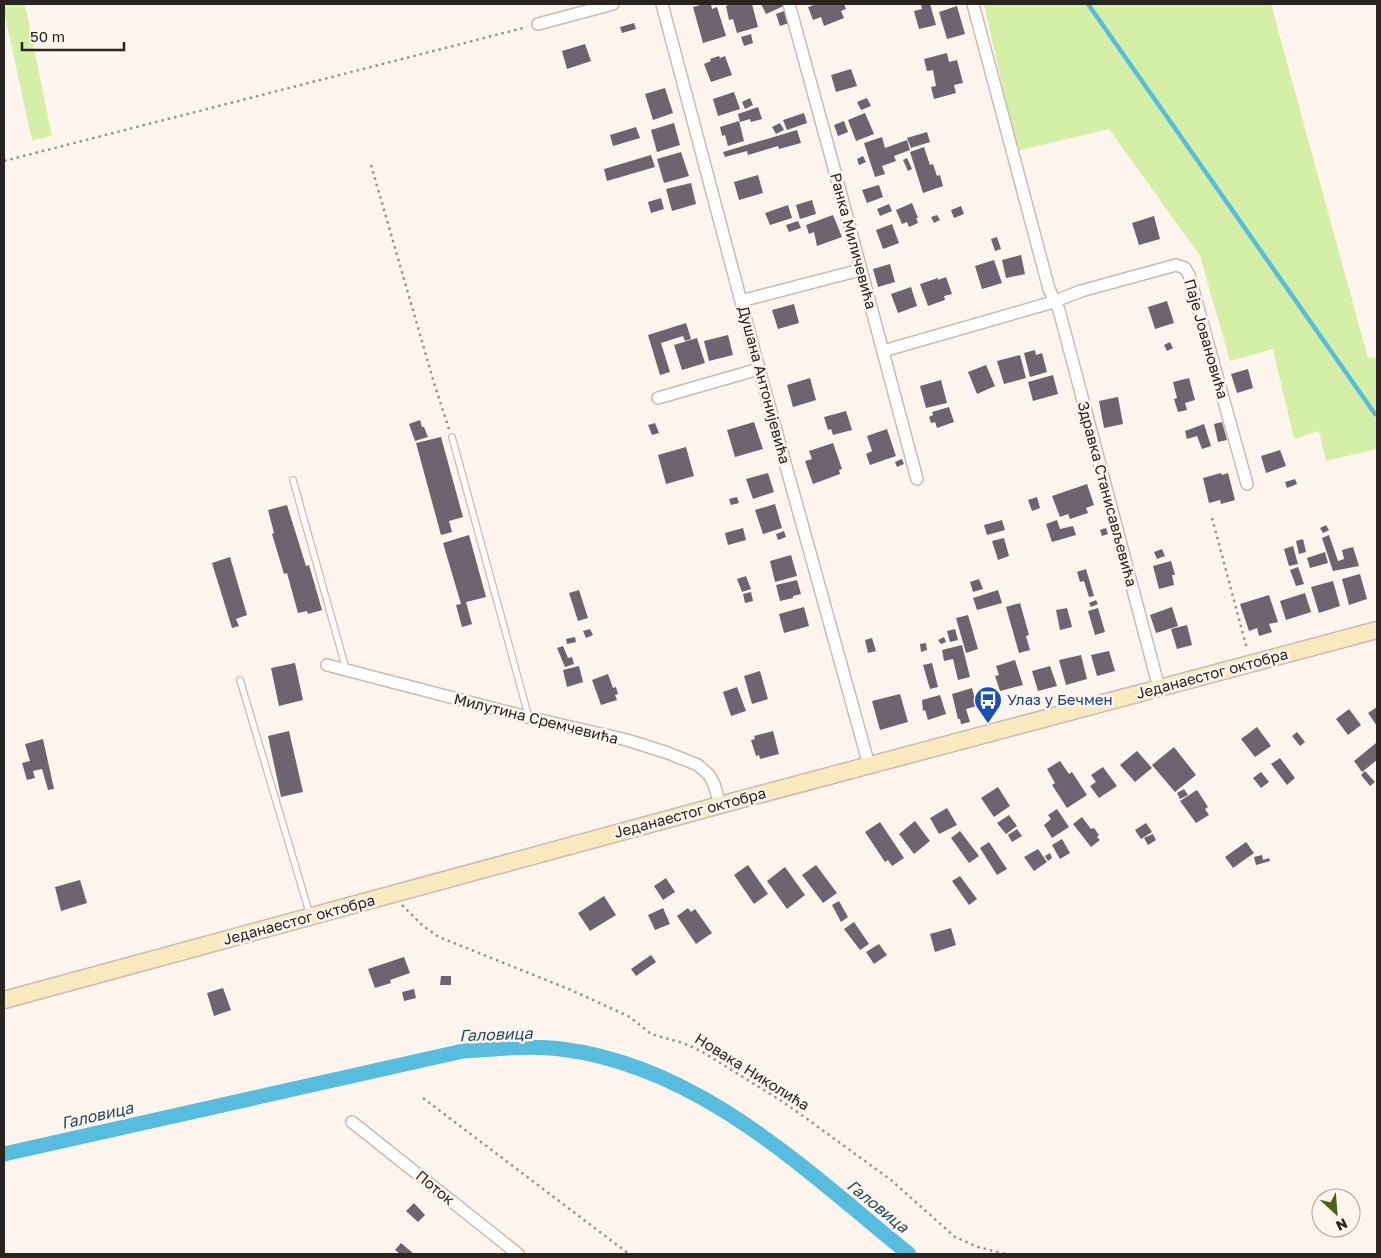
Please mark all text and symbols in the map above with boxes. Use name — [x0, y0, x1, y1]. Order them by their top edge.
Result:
scale bar — [22, 20, 125, 52]
text: 50 m — [30, 27, 65, 45]
street label: Ранка Миличевића — [827, 171, 881, 311]
street label: Паје Јовановића — [1181, 277, 1233, 401]
street label: Душана Антонијевића — [735, 304, 795, 466]
street label: Здравка Станисављевића — [1075, 399, 1141, 589]
street label: Једанаестог октобра — [1134, 644, 1290, 702]
bus stop icon: Улаз у Бечмен — [973, 685, 1003, 724]
street label: Милутина Сремчевића — [452, 689, 620, 747]
place label: Улаз у Бечмен — [1007, 690, 1113, 708]
street label: Једанаестог октобра — [612, 783, 768, 841]
street label: Једанаестог октобра — [221, 890, 377, 948]
water label: Галовица — [459, 1023, 534, 1045]
street label: Новака Николића — [692, 1029, 813, 1114]
water label: Галовица — [59, 1097, 136, 1133]
street label: Поток — [413, 1166, 459, 1209]
water label: Галовица — [843, 1175, 914, 1237]
north arrow — [1311, 1188, 1361, 1238]
text: N — [1333, 1215, 1350, 1235]

